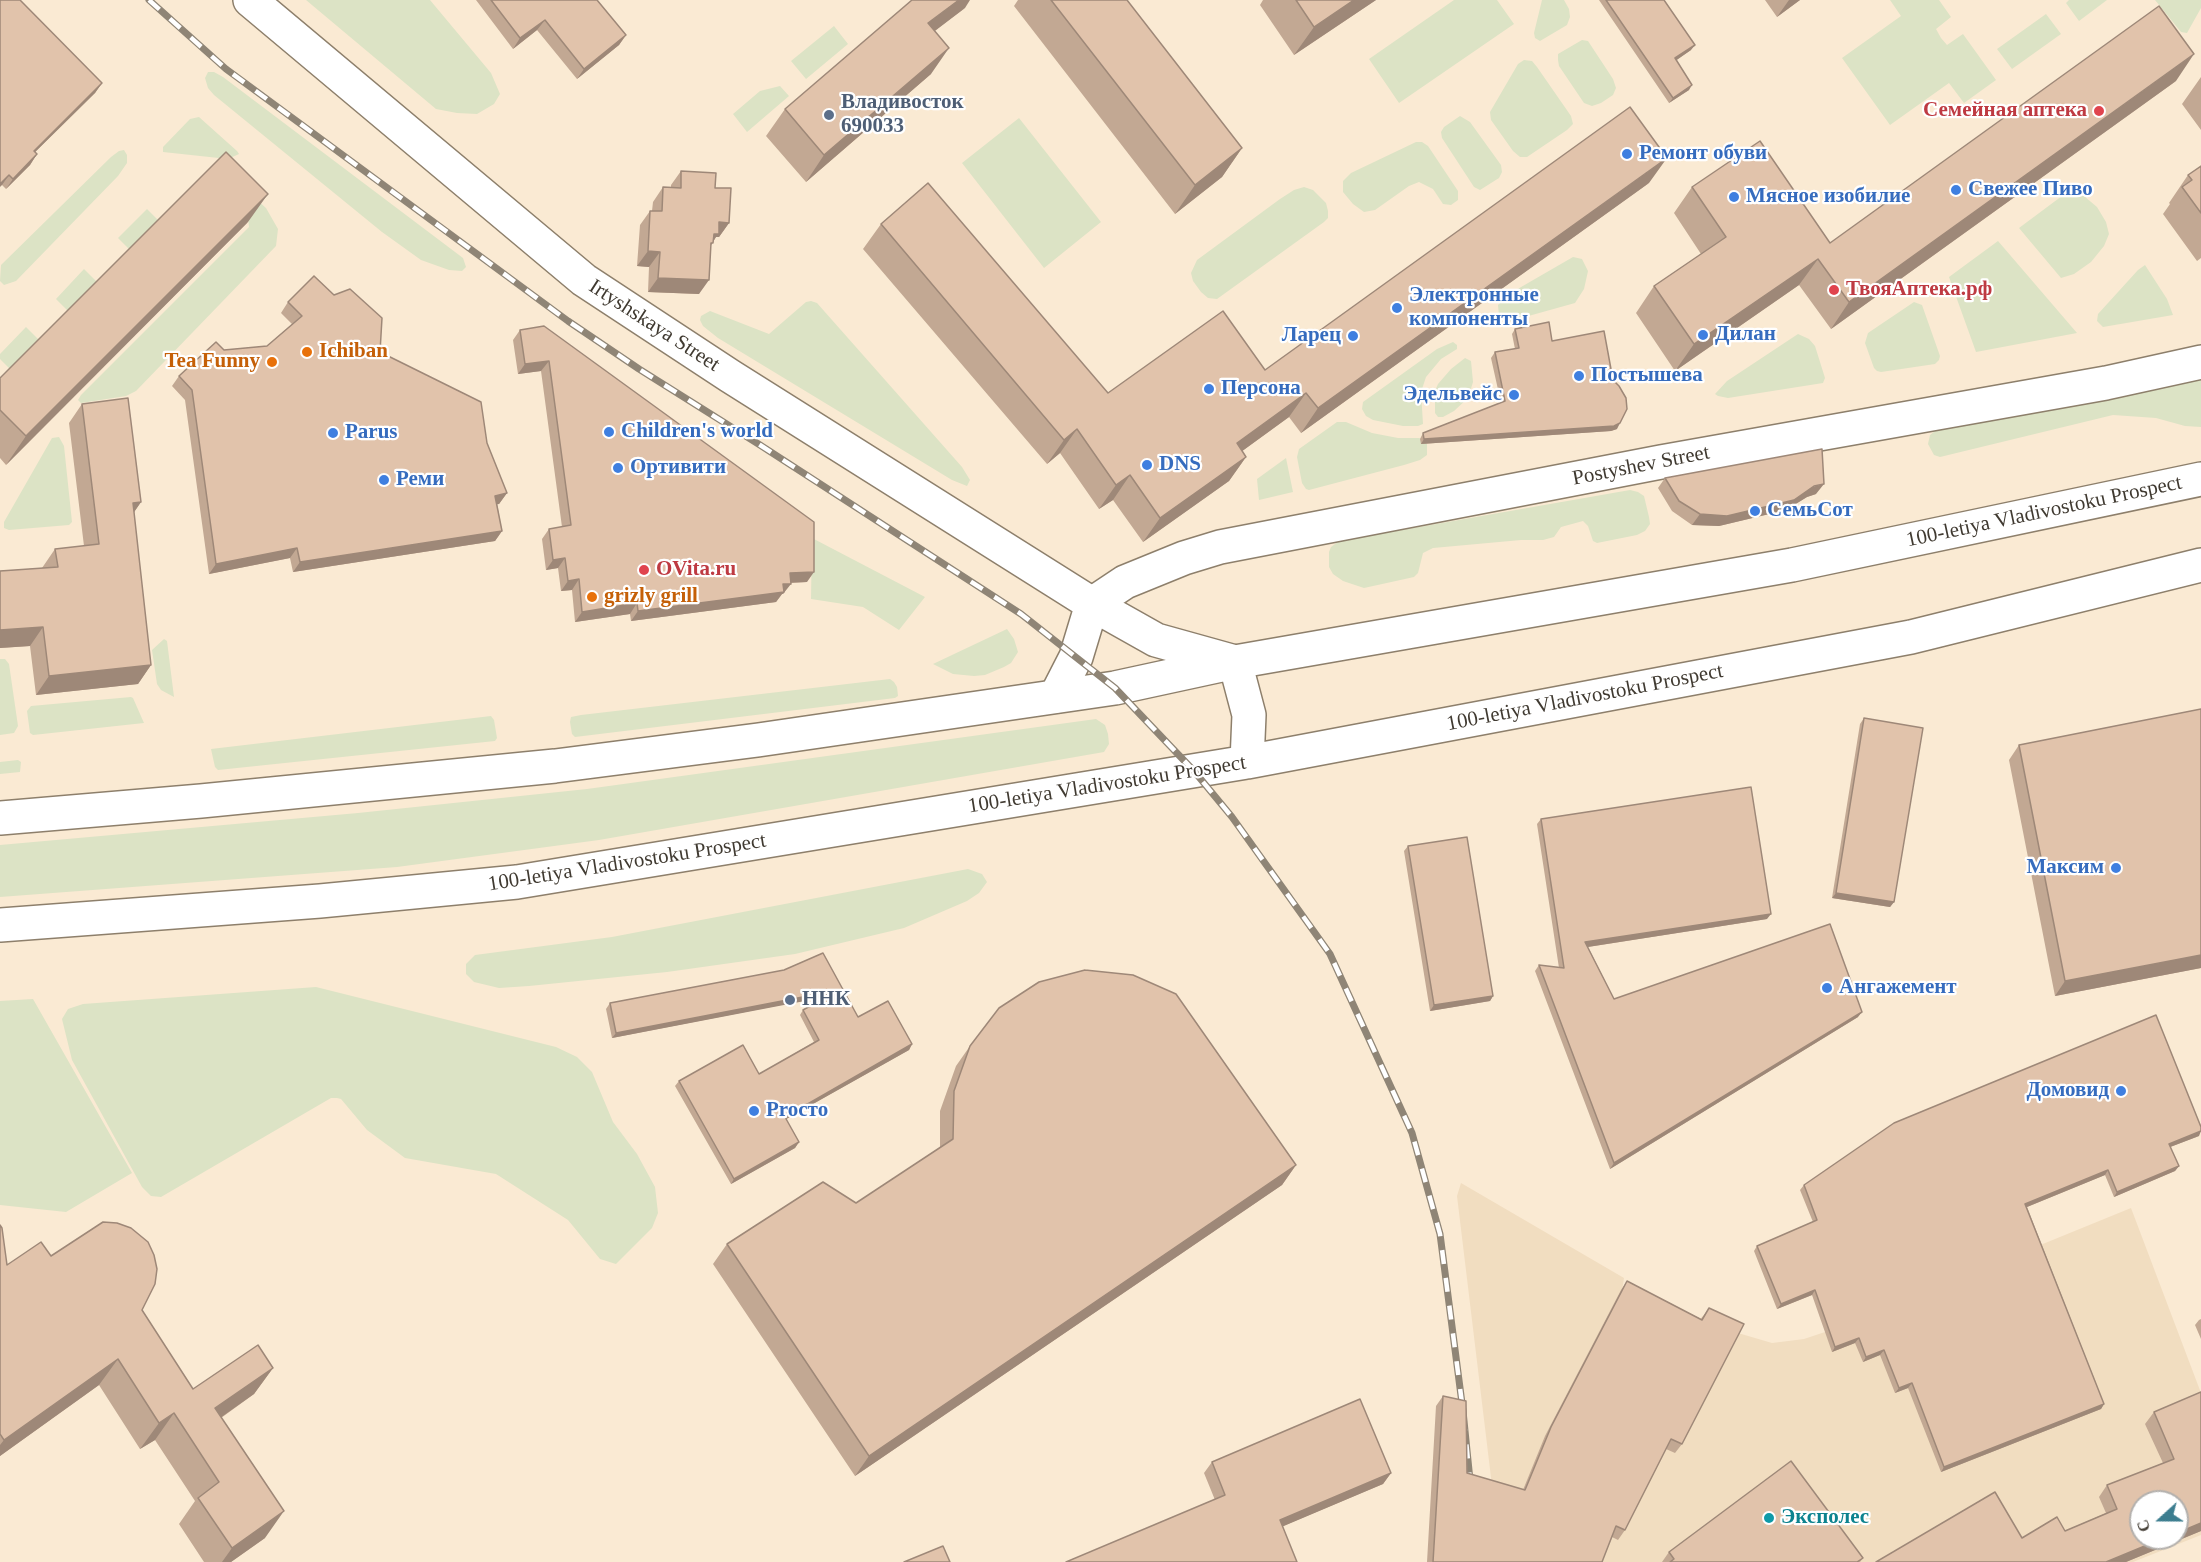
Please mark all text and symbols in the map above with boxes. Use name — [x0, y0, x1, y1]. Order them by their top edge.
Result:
place label: Владивосток 690033 — [841, 90, 964, 140]
place label: Семейная аптека — [1923, 98, 2087, 124]
marker: Семейная аптека — [2092, 104, 2106, 118]
marker: Владивосток 690033 — [822, 108, 836, 122]
place label: Ремонт обуви — [1639, 141, 1767, 167]
marker: Ремонт обуви — [1620, 147, 1634, 161]
place label: Свежее Пиво — [1968, 177, 2093, 203]
marker: Свежее Пиво — [1949, 183, 1963, 197]
place label: Мясное изобилие — [1746, 184, 1910, 210]
marker: Мясное изобилие — [1727, 190, 1741, 204]
street label: Irtyshskaya Street — [584, 274, 724, 378]
place label: ТвояАптека.рф — [1846, 277, 1992, 303]
place label: Электронные компоненты — [1409, 283, 1539, 333]
marker: ТвояАптека.рф — [1827, 283, 1841, 297]
marker: Электронные компоненты — [1390, 301, 1404, 315]
place label: Дилан — [1715, 322, 1776, 348]
place label: Ларец — [1282, 323, 1341, 349]
marker: Дилан — [1696, 328, 1710, 342]
marker: Ларец — [1346, 329, 1360, 343]
place label: Ichiban — [319, 339, 388, 365]
marker: Ichiban — [300, 345, 314, 359]
place label: Tea Funny — [164, 349, 260, 375]
marker: Tea Funny — [265, 355, 279, 369]
place label: Постышева — [1591, 363, 1703, 389]
marker: Постышева — [1572, 369, 1586, 383]
place label: Персона — [1221, 376, 1301, 402]
marker: Персона — [1202, 382, 1216, 396]
place label: Эдельвейс — [1403, 382, 1502, 408]
marker: Эдельвейс — [1507, 388, 1521, 402]
place label: Children's world — [621, 419, 773, 445]
place label: Parus — [345, 420, 398, 446]
marker: Children's world — [602, 425, 616, 439]
marker: Parus — [326, 426, 340, 440]
street label: Postyshev Street — [1570, 440, 1712, 492]
place label: DNS — [1159, 452, 1201, 478]
place label: Ортивити — [630, 455, 726, 481]
marker: DNS — [1140, 458, 1154, 472]
marker: Ортивити — [611, 461, 625, 475]
place label: Реми — [396, 467, 444, 493]
street label: 100-letiya Vladivostoku Prospect — [1904, 470, 2184, 554]
marker: Реми — [377, 473, 391, 487]
place label: СемьСот — [1767, 498, 1853, 524]
marker: СемьСот — [1748, 504, 1762, 518]
place label: OVita.ru — [656, 557, 736, 583]
marker: OVita.ru — [637, 563, 651, 577]
place label: grizly grill — [604, 584, 698, 610]
marker: grizly grill — [585, 590, 599, 604]
street label: 100-letiya Vladivostoku Prospect — [1445, 659, 1725, 737]
street label: 100-letiya Vladivostoku Prospect — [966, 751, 1248, 819]
street label: 100-letiya Vladivostoku Prospect — [486, 829, 768, 897]
place label: Максим — [2026, 855, 2104, 881]
marker: Максим — [2109, 861, 2123, 875]
place label: Ангажемент — [1839, 975, 1957, 1001]
marker: Ангажемент — [1820, 981, 1834, 995]
place label: ННК — [802, 987, 850, 1013]
marker: ННК — [783, 993, 797, 1007]
place label: Домовид — [2026, 1078, 2109, 1104]
marker: Домовид — [2114, 1084, 2128, 1098]
place label: Proсто — [766, 1098, 828, 1124]
marker: Proсто — [747, 1104, 761, 1118]
north arrow — [2129, 1490, 2189, 1550]
place label: Эксполес — [1781, 1505, 1869, 1531]
marker: Эксполес — [1762, 1511, 1776, 1525]
text: С — [2134, 1517, 2154, 1534]

